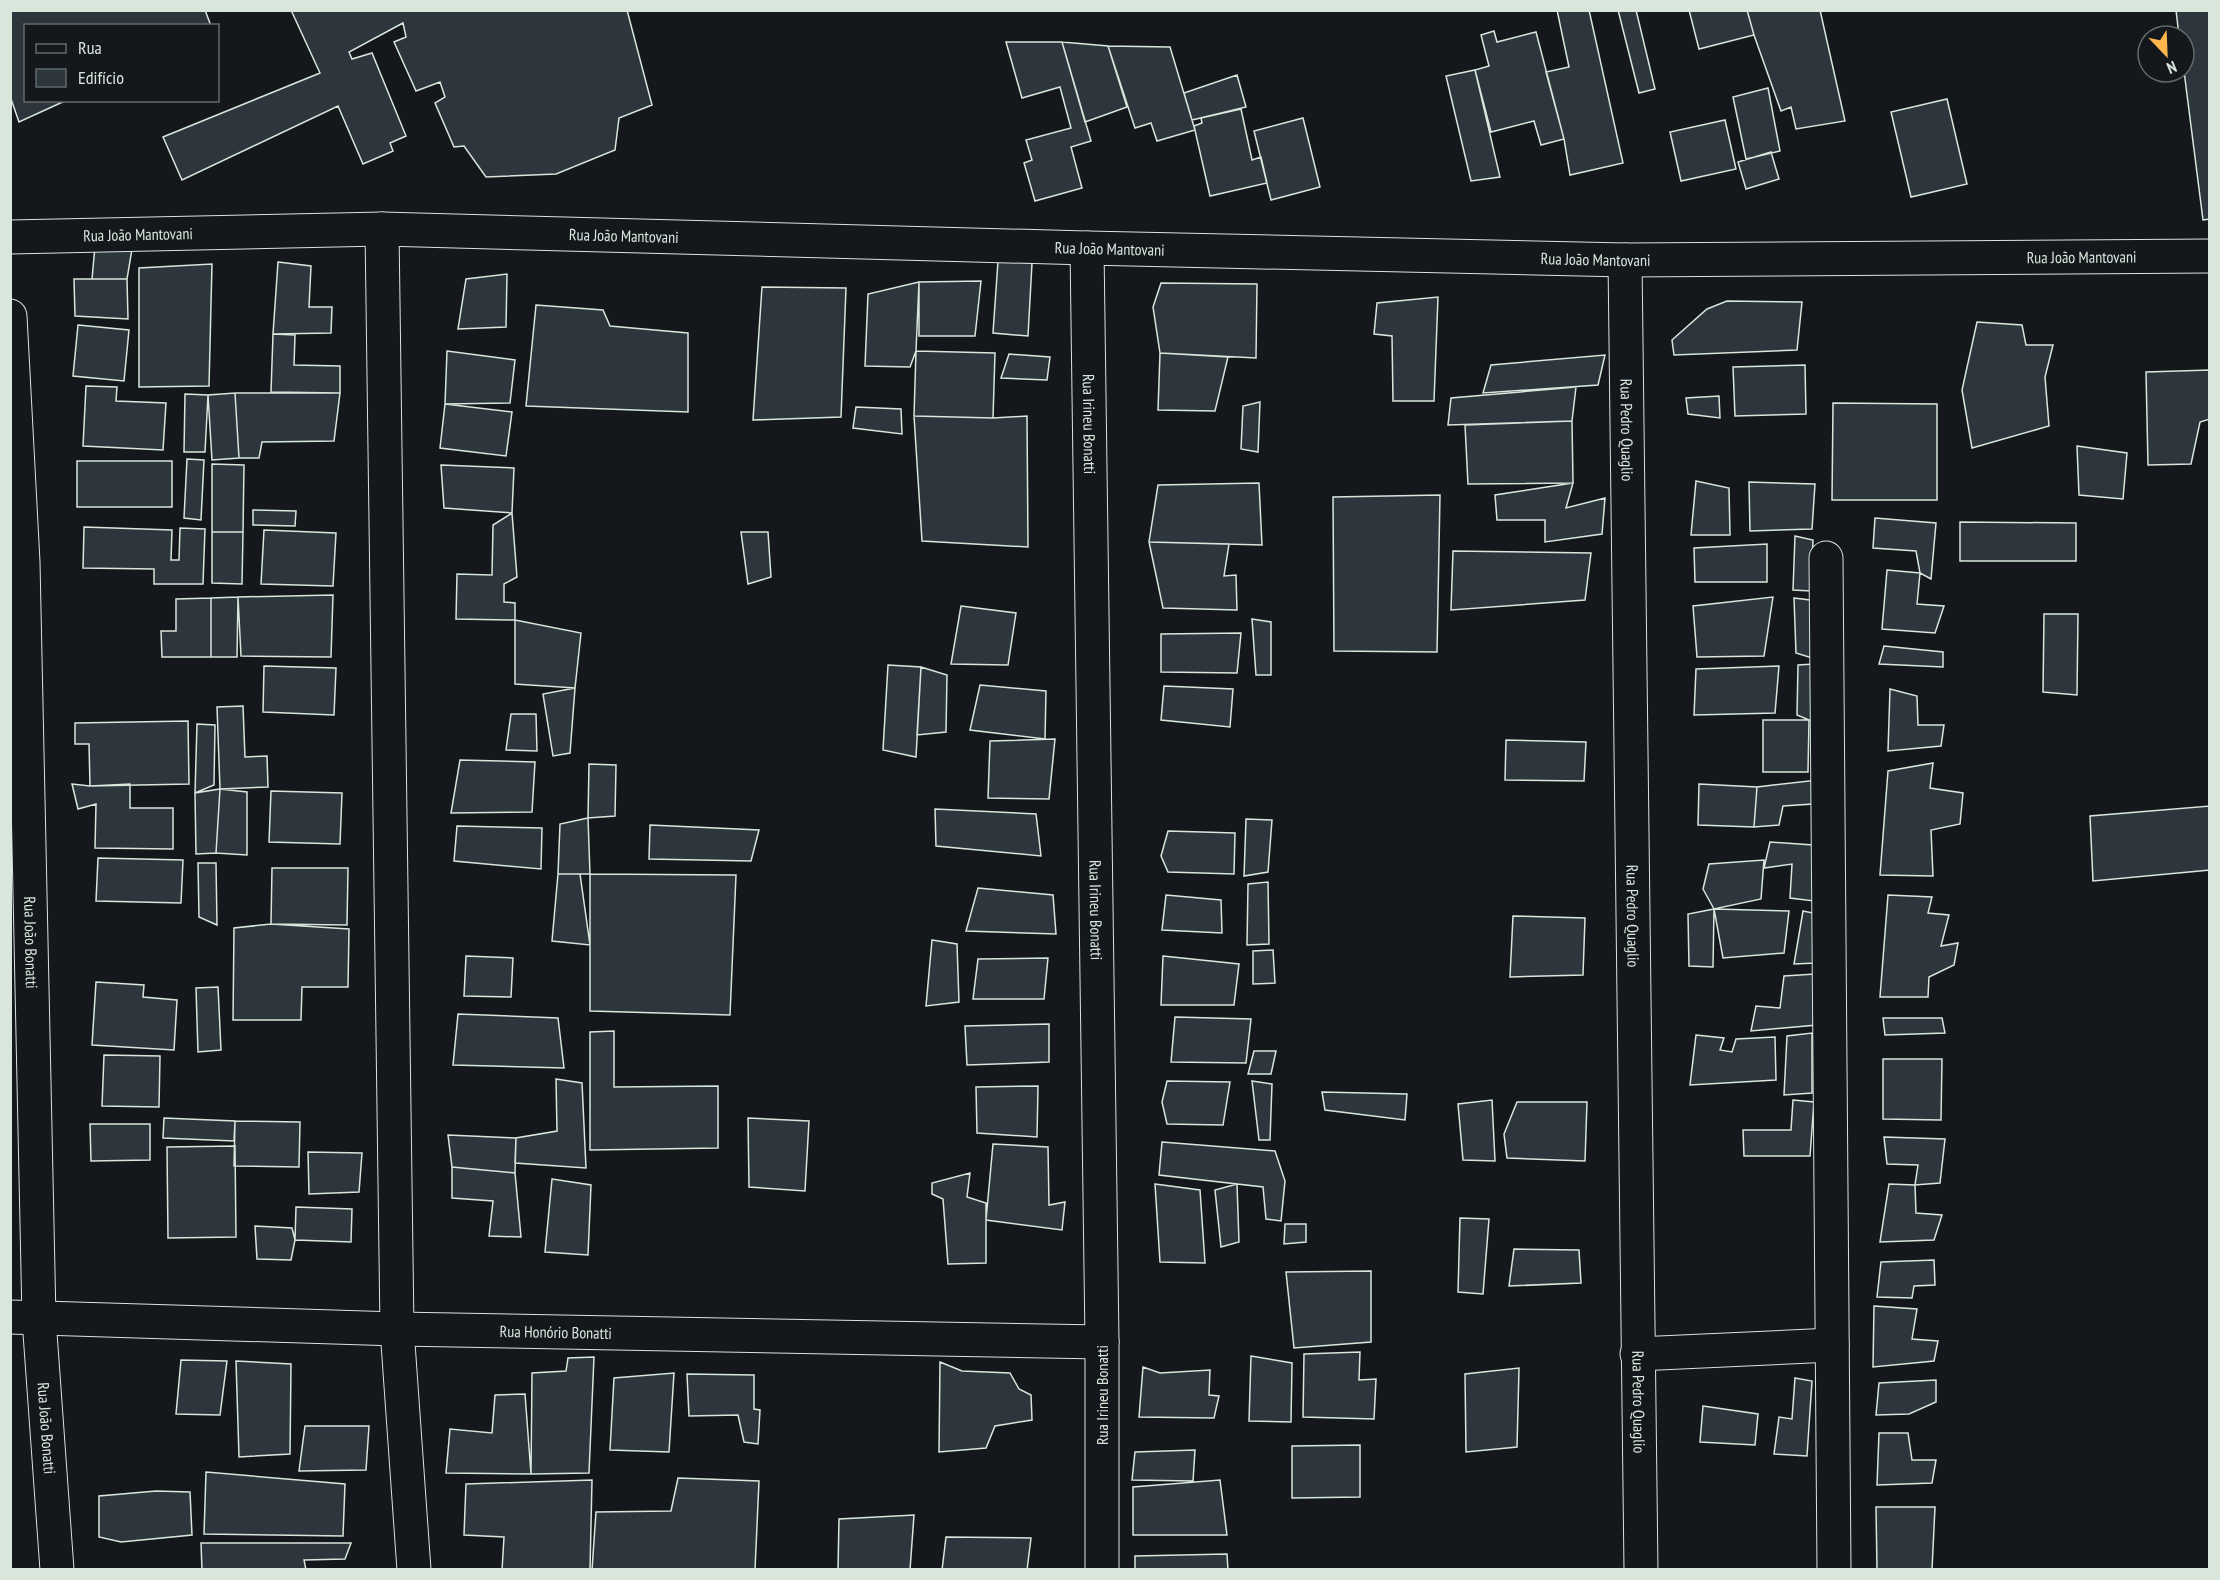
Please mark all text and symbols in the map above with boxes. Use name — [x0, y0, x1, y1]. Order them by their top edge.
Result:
legend — [24, 24, 219, 102]
north arrow — [2136, 24, 2196, 84]
text: Rua — [78, 36, 102, 59]
text: N — [2164, 57, 2180, 79]
text: Edifício — [78, 66, 124, 89]
street label: Rua João Mantovani — [83, 223, 193, 245]
street label: Rua João Mantovani — [569, 224, 679, 247]
street label: Rua João Mantovani — [1055, 237, 1165, 260]
street label: Rua João Mantovani — [2027, 247, 2136, 267]
street label: Rua João Mantovani — [1540, 248, 1650, 270]
street label: Rua Irineu Bonatti — [1079, 374, 1100, 474]
street label: Rua Pedro Quaglio — [1616, 379, 1638, 482]
street label: Rua Irineu Bonatti — [1085, 860, 1107, 960]
street label: Rua Pedro Quaglio — [1622, 864, 1644, 967]
street label: Rua João Bonatti — [20, 896, 42, 989]
street label: Rua Honório Bonatti — [499, 1321, 612, 1343]
street label: Rua Irineu Bonatti — [1092, 1345, 1112, 1445]
street label: Rua Pedro Quaglio — [1628, 1350, 1650, 1453]
street label: Rua João Bonatti — [34, 1382, 60, 1475]

